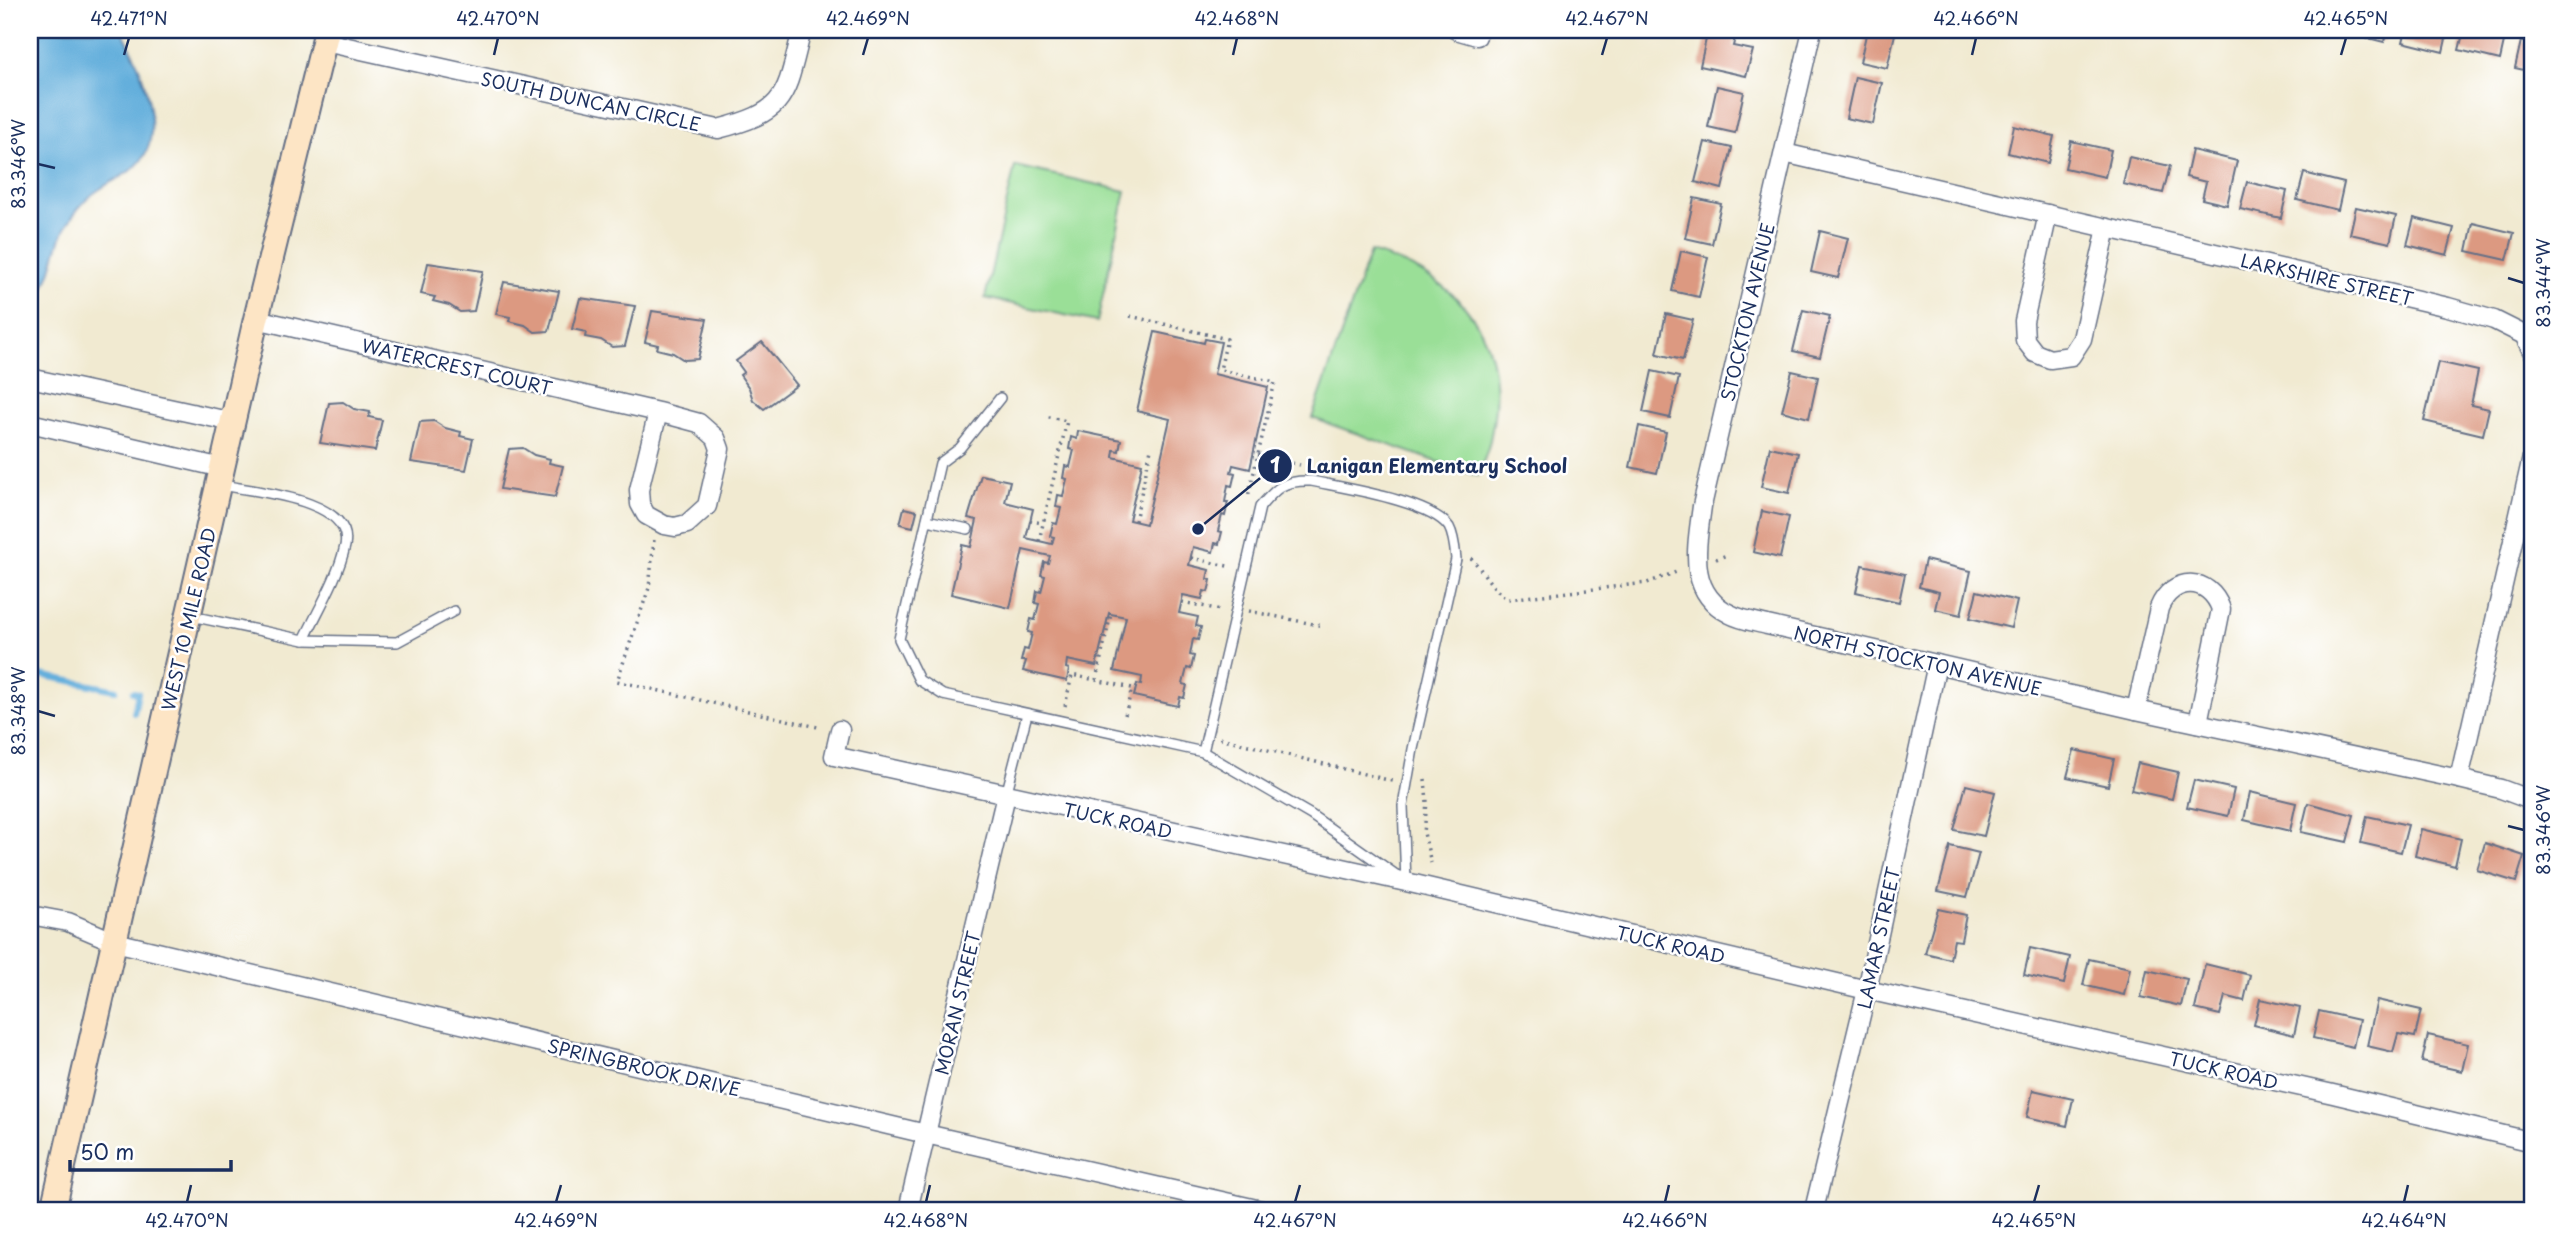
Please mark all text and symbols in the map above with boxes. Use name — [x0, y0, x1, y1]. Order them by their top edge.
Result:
text: 42.471°N — [90, 4, 168, 31]
text: 42.470°N — [456, 4, 540, 31]
text: 42.469°N — [826, 4, 910, 31]
text: 42.468°N — [1195, 4, 1279, 31]
text: 42.467°N — [1565, 4, 1649, 31]
text: 42.466°N — [1933, 4, 2019, 31]
text: 42.465°N — [2304, 4, 2388, 31]
street label: SOUTH DUNCAN CIRCLE — [479, 65, 703, 137]
text: 83.346°W — [4, 119, 31, 209]
street label: STOCKTON AVENUE — [1713, 220, 1781, 404]
text: 83.344°W — [2529, 238, 2556, 328]
street label: LARKSHIRE STREET — [2238, 246, 2417, 312]
street label: WATERCREST COURT — [359, 331, 556, 401]
callout: Lanigan Elementary School — [1257, 446, 1583, 486]
text: 1 — [1270, 448, 1280, 480]
text: Lanigan Elementary School — [1307, 451, 1568, 479]
street label: WEST 10 MILE ROAD — [154, 525, 222, 713]
street label: NORTH STOCKTON AVENUE — [1791, 618, 2045, 702]
text: 83.348°W — [4, 666, 31, 755]
text: 83.346°W — [2529, 785, 2556, 875]
street label: TUCK ROAD — [1061, 795, 1175, 845]
street label: LAMAR STREET — [1850, 864, 1906, 1011]
street label: TUCK ROAD — [1614, 918, 1728, 970]
street label: MORAN STREET — [927, 928, 987, 1077]
street label: SPRINGBROOK DRIVE — [545, 1032, 743, 1102]
street label: TUCK ROAD — [2167, 1044, 2281, 1096]
scale bar — [70, 1128, 231, 1172]
text: 50 m — [80, 1135, 134, 1167]
text: 42.470°N — [145, 1206, 229, 1233]
text: 42.469°N — [514, 1206, 598, 1233]
text: 42.468°N — [884, 1206, 968, 1233]
text: 42.467°N — [1253, 1206, 1337, 1233]
text: 42.466°N — [1622, 1206, 1708, 1233]
text: 42.465°N — [1992, 1206, 2076, 1233]
text: 42.464°N — [2361, 1206, 2447, 1233]

